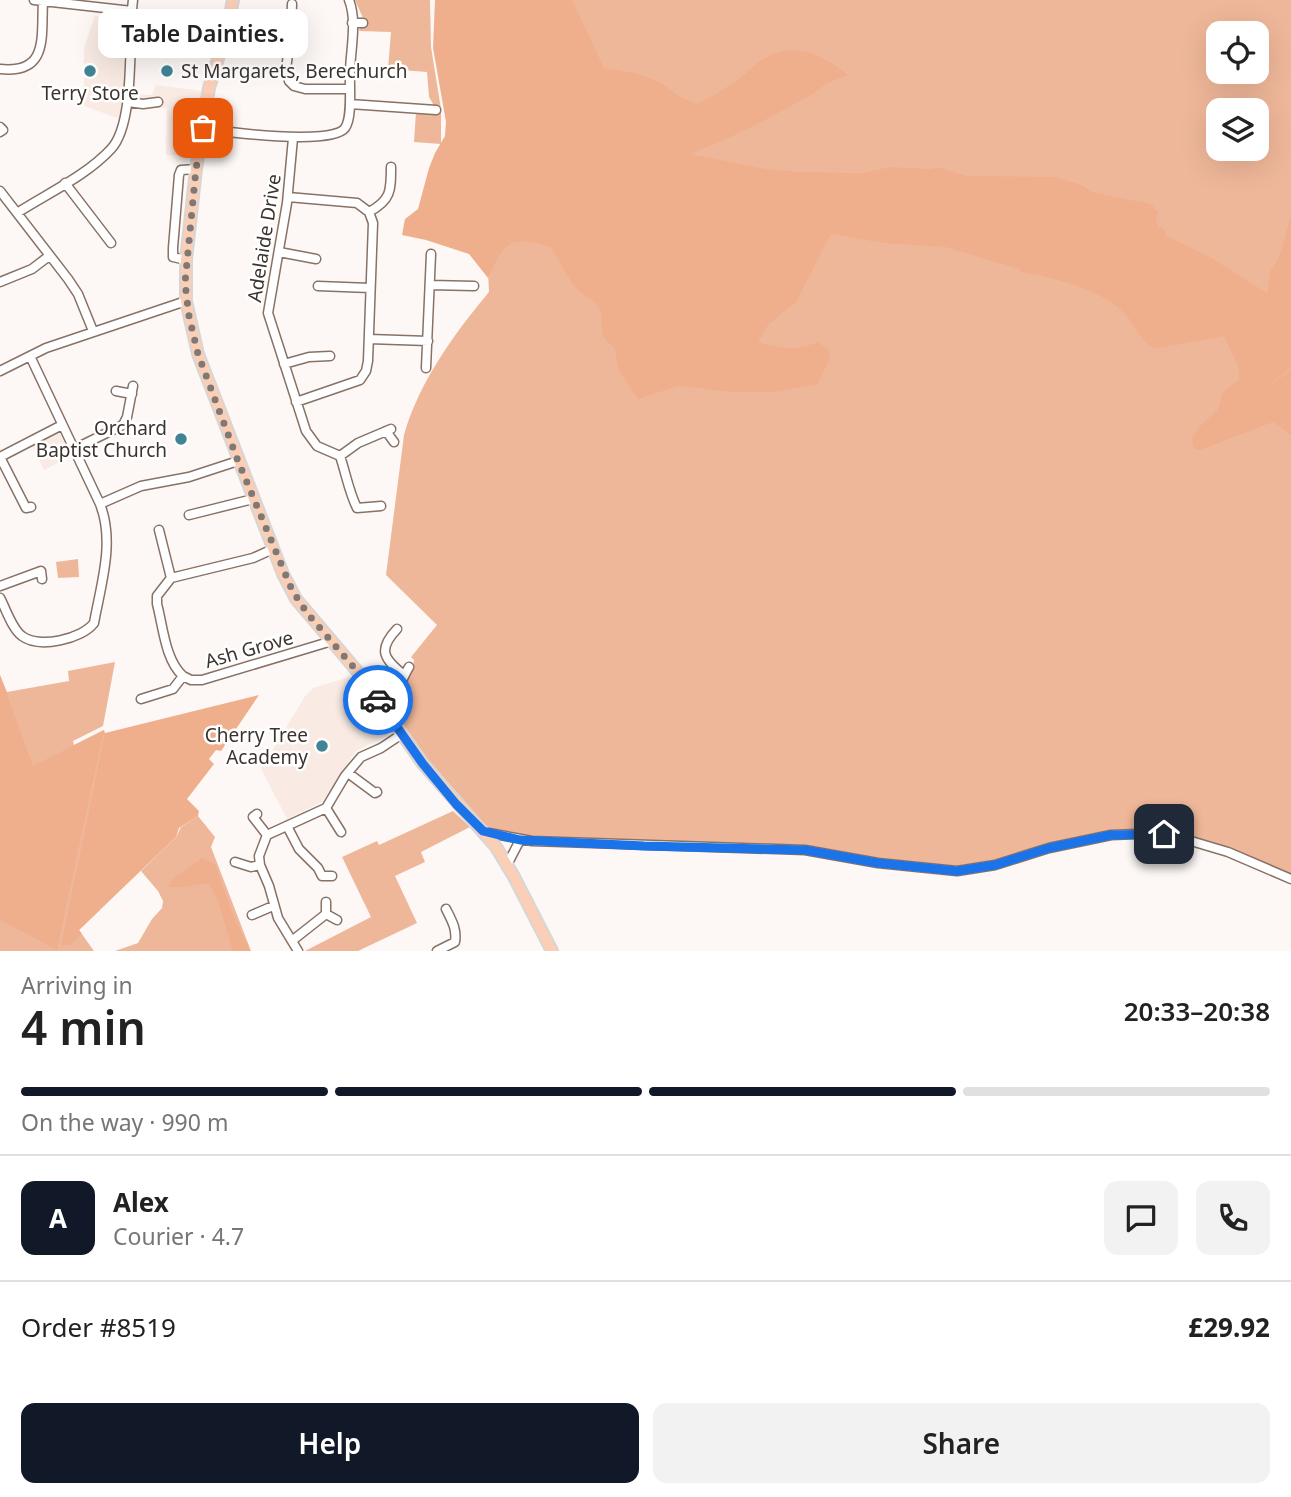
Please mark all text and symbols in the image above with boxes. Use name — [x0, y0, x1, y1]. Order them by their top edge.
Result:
callout: Table Dainties. — [98, 9, 308, 58]
text: Table Dainties. — [121, 17, 285, 49]
map controls — [1206, 21, 1269, 161]
button: locate — [1206, 21, 1269, 84]
place label: St Margarets, Berechurch — [181, 58, 407, 84]
marker: Terry Store — [82, 63, 98, 79]
marker: St Margarets, Berechurch — [159, 63, 175, 79]
place label: Terry Store — [41, 80, 139, 106]
pin — [173, 98, 233, 158]
button: layers — [1206, 98, 1269, 161]
icon: bag — [184, 109, 222, 147]
street label: Adelaide Drive — [241, 172, 287, 304]
place label: Orchard Baptist Church — [36, 415, 167, 463]
marker: Orchard Baptist Church — [173, 431, 189, 447]
street label: Ash Grove — [202, 624, 296, 674]
courier — [343, 665, 413, 735]
icon: car — [359, 681, 397, 719]
place label: Cherry Tree Academy — [205, 722, 308, 770]
marker: Cherry Tree Academy — [314, 738, 330, 754]
pin — [1134, 804, 1194, 864]
icon: home — [1145, 815, 1183, 853]
text: Arriving in — [21, 969, 133, 1001]
text: 20:33–20:38 — [1124, 993, 1270, 1029]
text: 4 min — [21, 996, 146, 1058]
text: On the way · 990 m — [21, 1106, 228, 1138]
button: chat — [1104, 1181, 1178, 1255]
button: phone — [1196, 1181, 1270, 1255]
text: Alex — [113, 1184, 169, 1220]
text: A — [49, 1200, 67, 1236]
text: Courier · 4.7 — [113, 1220, 244, 1252]
text: Order #8519 — [21, 1309, 176, 1345]
text: £29.92 — [1188, 1309, 1270, 1345]
button: Help — [21, 1403, 639, 1483]
button: Share — [653, 1403, 1270, 1483]

